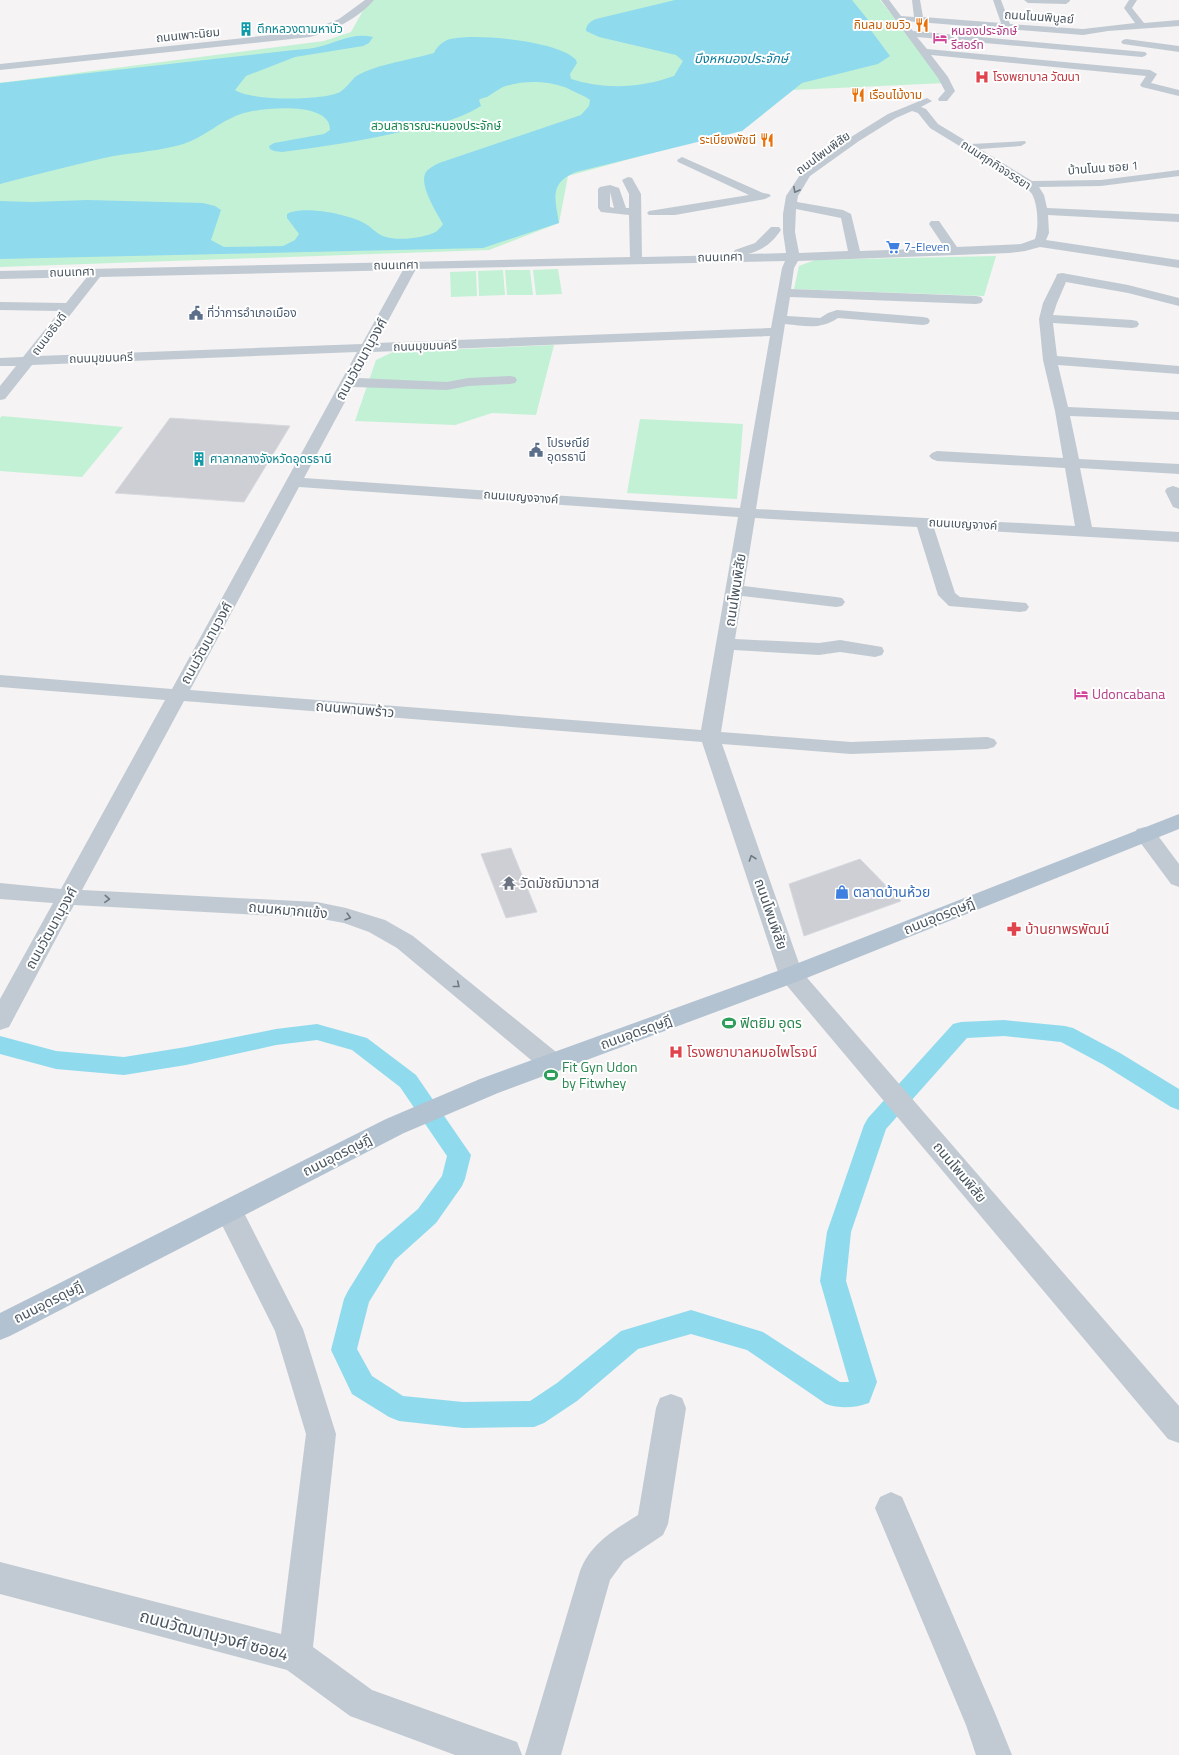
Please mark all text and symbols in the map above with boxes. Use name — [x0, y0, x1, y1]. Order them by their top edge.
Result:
street label: ถนนโนนพิบูลย์ — [1004, 5, 1075, 28]
place label: กินลม ชมวิว — [854, 15, 911, 34]
restaurant icon: กินลม ชมวิว — [914, 17, 930, 33]
place label: ตึกหลวงตามหาบัว — [257, 19, 343, 38]
building icon: ตึกหลวงตามหาบัว — [238, 21, 254, 37]
place label: หนองประจักษ์ รีสอร์ท — [950, 21, 1017, 54]
street label: ถนนเพาะนิยม — [155, 22, 221, 47]
hotel icon: หนองประจักษ์ รีสอร์ท — [932, 30, 948, 46]
water label: บึงหหนองประจักษ์ — [694, 48, 791, 68]
place label: โรงพยาบาล วัฒนา — [993, 67, 1080, 86]
hospital icon: โรงพยาบาล วัฒนา — [974, 69, 990, 85]
place label: เรือนไม้งาม — [869, 85, 922, 104]
restaurant icon: เรือนไม้งาม — [850, 87, 866, 103]
park label: สวนสาธารณะหนองประจักษ์ — [371, 116, 501, 135]
street label: ถนนโพนพิสัย — [791, 126, 854, 179]
place label: ระเบียงพัชนี — [700, 130, 756, 149]
restaurant icon: ระเบียงพัชนี — [759, 132, 775, 148]
street label: ถนนศุภกิจจรรยา — [957, 135, 1035, 194]
street label: บ้านโนน ซอย 1 — [1067, 156, 1139, 179]
one-way arrow — [793, 186, 800, 193]
place label: 7-Eleven — [904, 237, 950, 256]
supermarket icon: 7-Eleven — [885, 239, 901, 255]
street label: ถนนเทศา — [697, 247, 743, 266]
street label: ถนนเทศา — [373, 255, 419, 274]
street label: ถนนเทศา — [49, 261, 95, 282]
place label: ที่ว่าการอำเภอเมือง — [207, 303, 297, 322]
public building icon: ที่ว่าการอำเภอเมือง — [188, 305, 204, 321]
street label: ถนนอธิบดี — [26, 308, 71, 359]
street label: ถนนวัฒนานุวงศ์ — [329, 314, 392, 404]
street label: ถนนมุขมนครี — [393, 335, 457, 356]
street label: ถนนมุขมนครี — [69, 347, 133, 368]
place label: โปรษณีย์ อุดรธานี — [547, 433, 589, 466]
public building icon: โปรษณีย์ อุดรธานี — [528, 442, 544, 458]
place label: ศาลากลางจังหวัดอุดรธานี — [210, 449, 332, 468]
building icon: ศาลากลางจังหวัดอุดรธานี — [191, 451, 207, 467]
street label: ถนนเบญงจางค์ — [483, 484, 559, 509]
street label: ถนนเบญจางค์ — [928, 512, 998, 535]
street label: ถนนโพนพิสัย — [718, 552, 751, 628]
street label: ถนนวัฒนานุวงศ์ — [174, 598, 237, 688]
place label: Udoncabana — [1092, 683, 1165, 704]
hotel icon: Udoncabana — [1073, 686, 1089, 702]
street label: ถนนพานพร้าว — [315, 695, 395, 722]
one-way arrow — [748, 855, 756, 862]
place label: วัดมัชฌิมาวาส — [520, 872, 599, 893]
temple icon: วัดมัชฌิมาวาส — [501, 875, 517, 891]
street label: ถนนโพนพิสัย — [749, 875, 793, 952]
place label: ตลาดบ้านห้วย — [853, 881, 930, 902]
street label: ถนนวัฒนานุวงศ์ — [19, 883, 82, 973]
shop icon: ตลาดบ้านห้วย — [834, 884, 850, 900]
street label: ถนนอุดรดุษฎี — [900, 892, 978, 939]
one-way arrow — [104, 895, 110, 904]
street label: ถนนหมากแข้ง — [248, 896, 329, 923]
one-way arrow — [344, 912, 351, 921]
place label: บ้านยาพรพัฒน์ — [1025, 918, 1109, 939]
pharmacy icon: บ้านยาพรพัฒน์ — [1006, 921, 1022, 937]
one-way arrow — [452, 980, 459, 987]
street label: ถนนอุดรดุษฎี — [597, 1009, 675, 1054]
place label: ฟิตยิม อุดร — [740, 1012, 802, 1033]
sports icon: ฟิตยิม อุดร — [721, 1015, 737, 1031]
place label: โรงพยาบาลหมอไพโรจน์ — [687, 1041, 817, 1062]
hospital icon: โรงพยาบาลหมอไพโรจน์ — [668, 1044, 684, 1060]
place label: Fit Gyn Udon by Fitwhey — [562, 1056, 638, 1093]
sports icon: Fit Gyn Udon by Fitwhey — [543, 1067, 559, 1083]
street label: ถนนอุดรดุษฎี — [299, 1128, 375, 1181]
street label: ถนนโพนพิสัย — [929, 1137, 992, 1207]
street label: ถนนอุดรดุษฎี — [10, 1275, 86, 1328]
street label: ถนนวัฒนานุวงศ์ ซอย4 — [137, 1603, 291, 1667]

